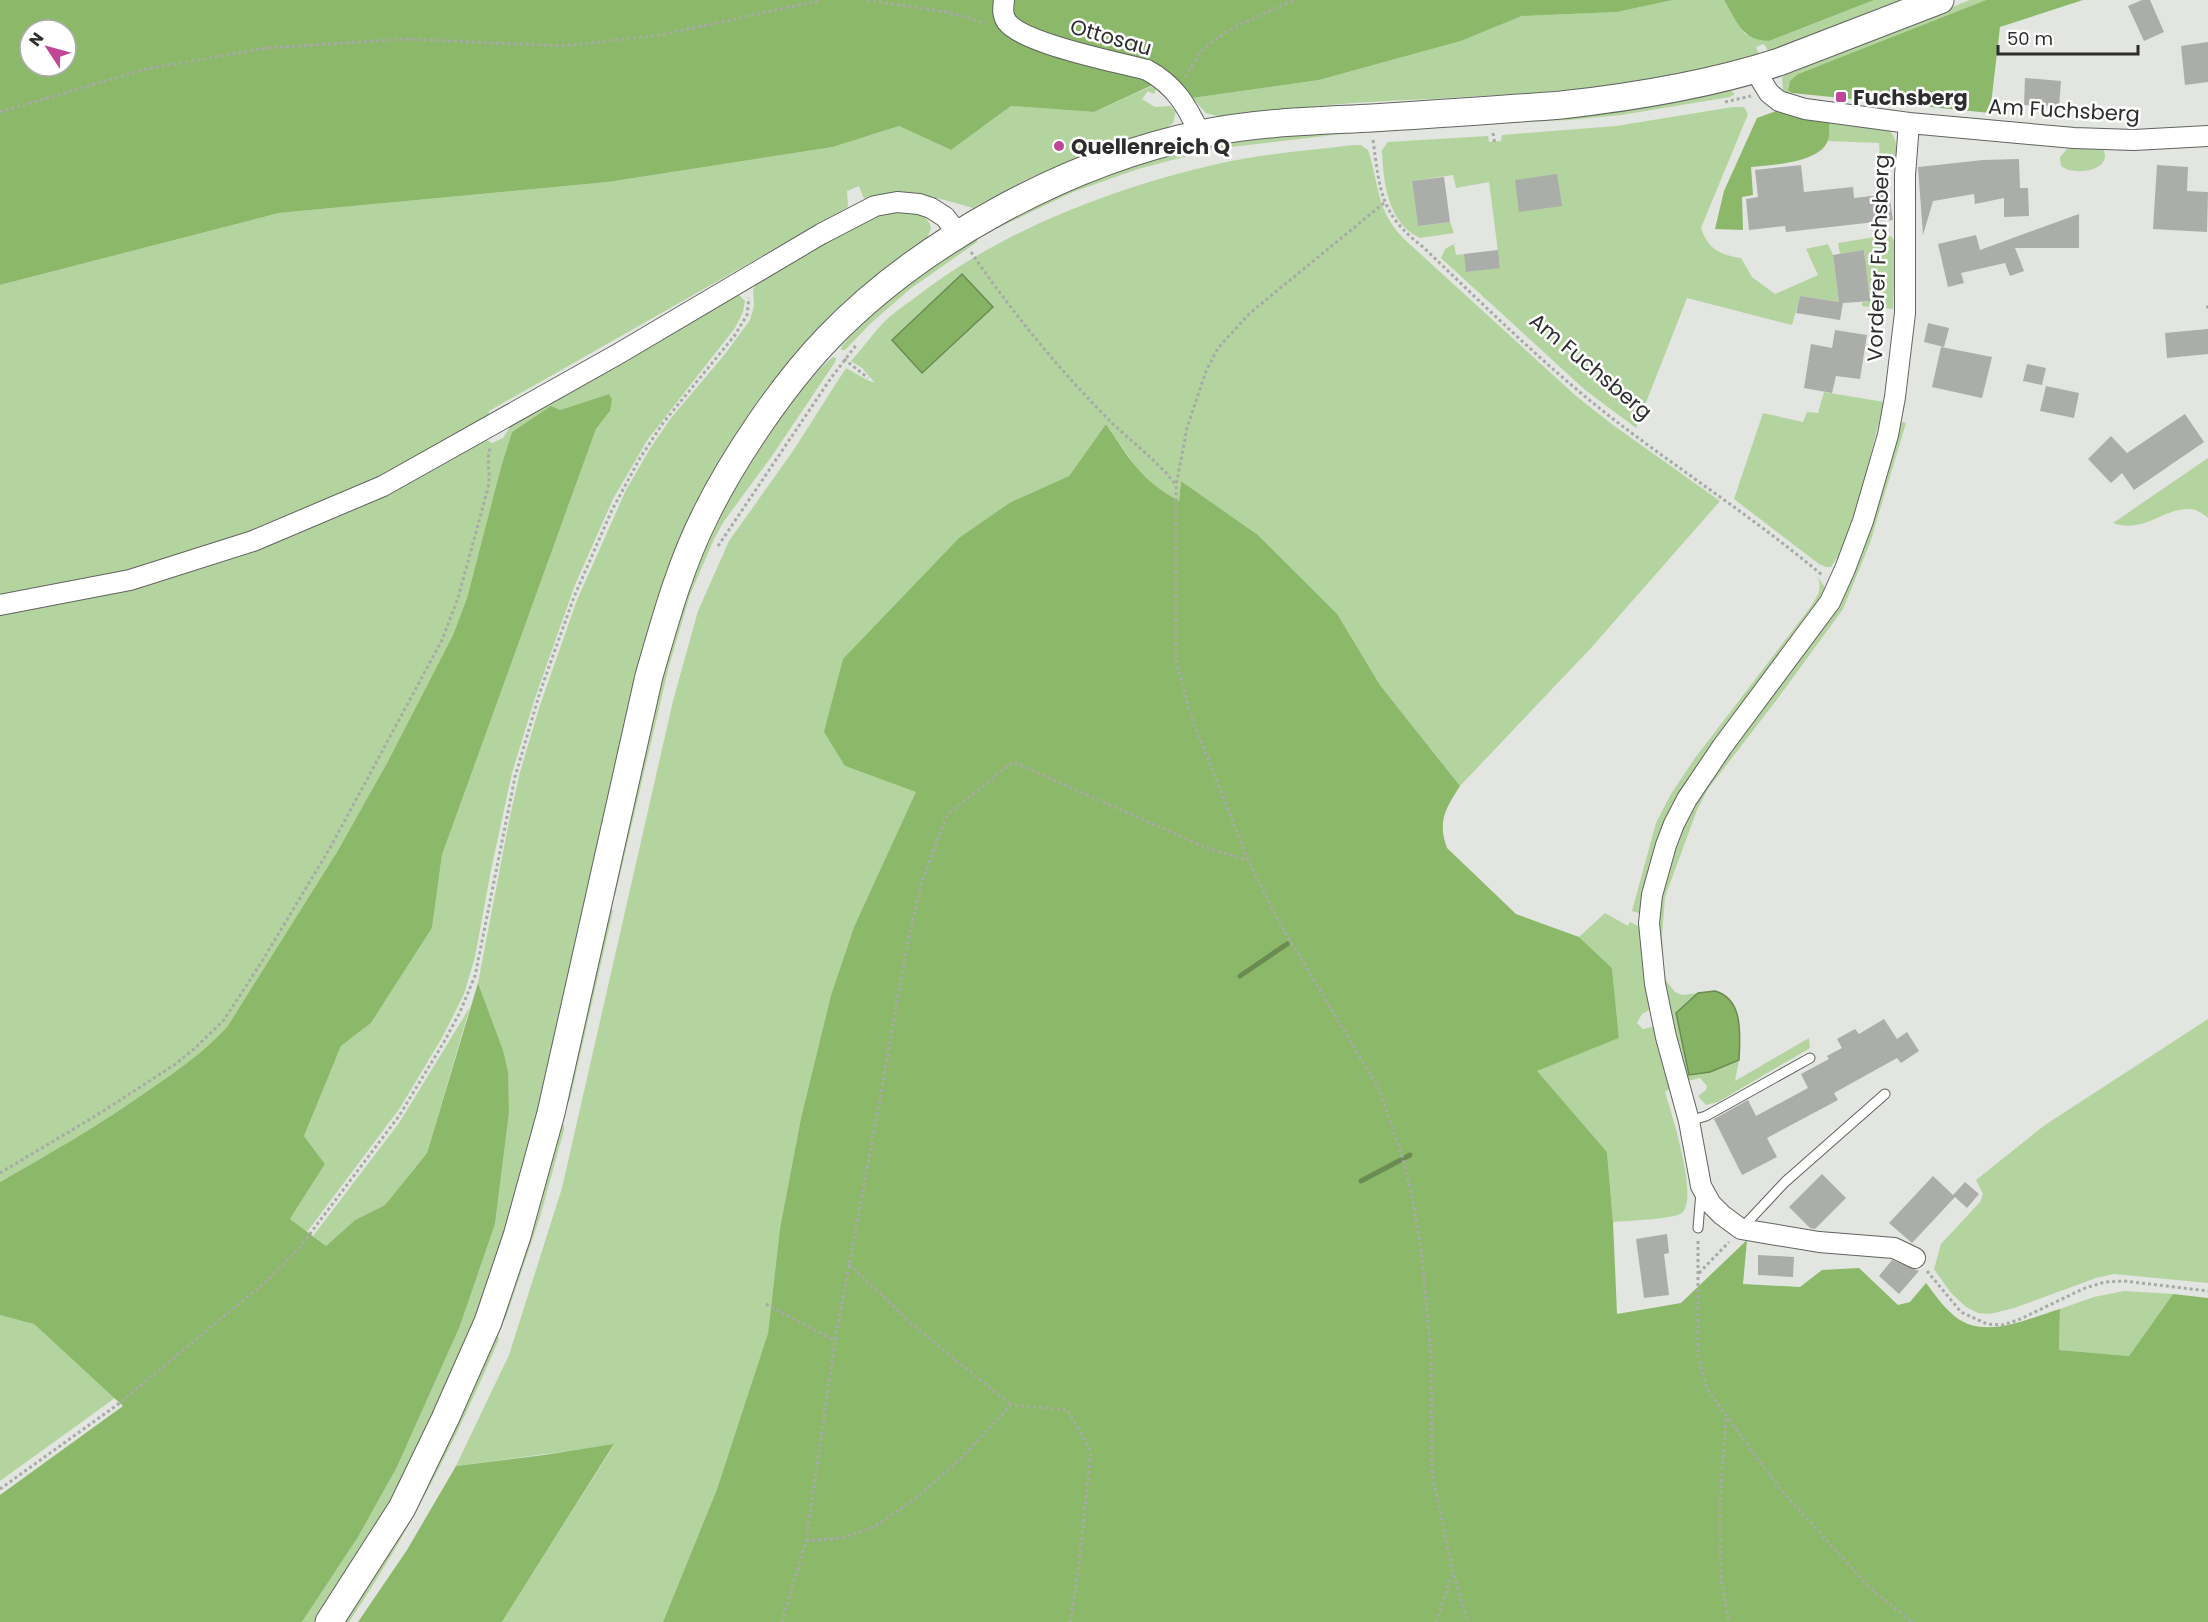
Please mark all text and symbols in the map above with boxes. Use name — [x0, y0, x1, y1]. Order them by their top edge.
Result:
street label: Ottosau — [1067, 12, 1155, 62]
north arrow — [18, 18, 78, 78]
scale bar — [1998, 18, 2138, 56]
text: 50 m — [2007, 26, 2053, 51]
text: N — [23, 28, 49, 51]
place label: Fuchsberg — [1853, 83, 1968, 112]
marker: Fuchsberg — [1834, 90, 1848, 104]
street label: Am Fuchsberg — [1987, 92, 2141, 128]
place label: Quellenreich Q — [1071, 132, 1231, 161]
marker: Quellenreich Q — [1052, 139, 1066, 153]
street label: Vorderer Fuchsberg — [1860, 154, 1896, 362]
street label: Am Fuchsberg — [1524, 306, 1658, 426]

